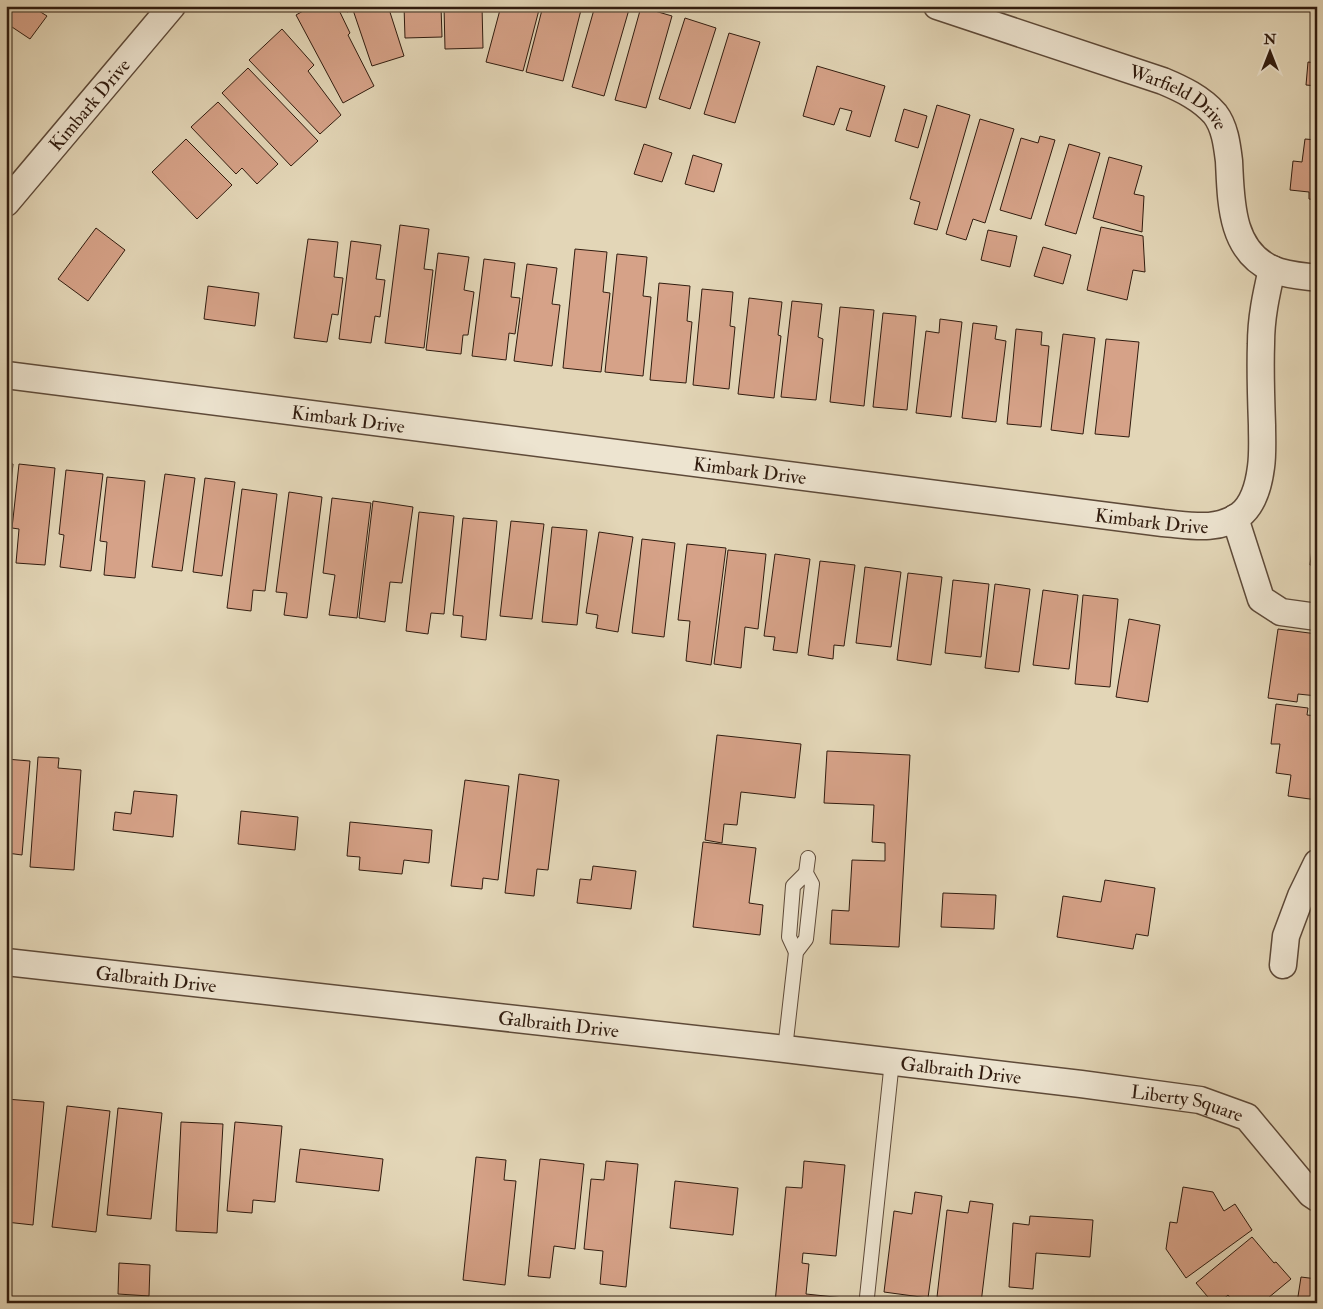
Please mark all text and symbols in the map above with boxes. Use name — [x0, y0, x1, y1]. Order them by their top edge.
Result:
north arrow — [1246, 28, 1296, 78]
text: N — [1263, 31, 1277, 48]
street label: Kimbark Drive — [44, 54, 136, 156]
street label: Warfield Drive — [1125, 59, 1233, 133]
street label: Kimbark Drive — [290, 401, 406, 439]
street label: Kimbark Drive — [692, 452, 808, 490]
street label: Kimbark Drive — [1094, 503, 1209, 539]
street label: Galbraith Drive — [94, 961, 218, 998]
street label: Galbraith Drive — [497, 1006, 620, 1043]
street label: Galbraith Drive — [899, 1052, 1023, 1090]
street label: Liberty Square — [1130, 1080, 1247, 1128]

